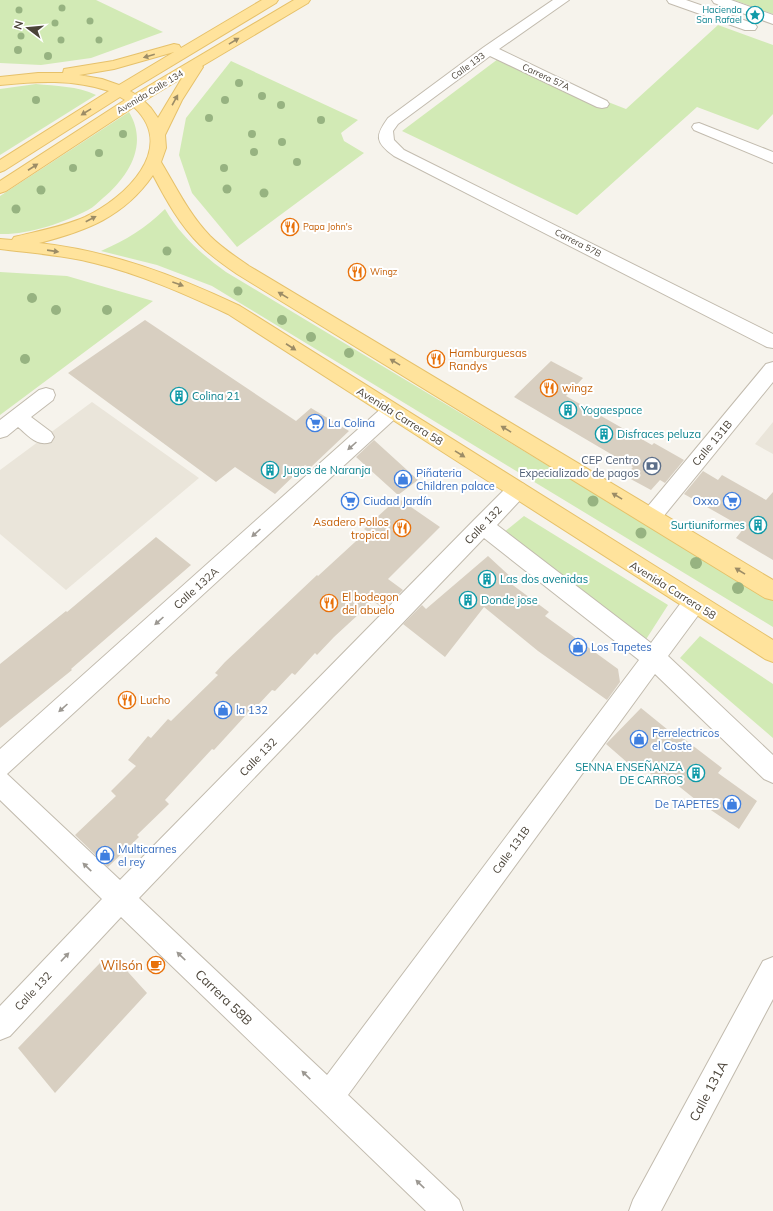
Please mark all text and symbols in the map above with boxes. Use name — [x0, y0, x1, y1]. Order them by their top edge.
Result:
place label: Hacienda San Rafael — [696, 4, 742, 25]
place icon: Hacienda San Rafael — [745, 5, 765, 25]
north arrow — [8, 8, 48, 48]
text: N — [11, 19, 26, 31]
one-way arrow — [228, 38, 240, 45]
street label: Calle 133 — [449, 50, 487, 82]
one-way arrow — [143, 53, 155, 59]
street label: Carrera 57A — [521, 61, 572, 93]
street label: Avenida Calle 134 — [114, 67, 186, 116]
one-way arrow — [172, 94, 179, 106]
one-way arrow — [81, 108, 91, 116]
one-way arrow — [27, 163, 38, 171]
one-way arrow — [85, 216, 97, 223]
restaurant icon: Papa John's — [280, 217, 300, 237]
place label: Papa John's — [303, 221, 352, 232]
street label: Carrera 57B — [553, 226, 603, 259]
one-way arrow — [46, 248, 59, 254]
restaurant icon: Wingz — [347, 262, 367, 282]
place label: Wingz — [370, 266, 398, 277]
one-way arrow — [172, 282, 184, 288]
one-way arrow — [278, 291, 289, 298]
one-way arrow — [286, 343, 296, 351]
place label: Hamburguesas Randys — [449, 346, 527, 373]
restaurant icon: Hamburguesas Randys — [426, 349, 446, 369]
one-way arrow — [390, 358, 400, 366]
restaurant icon: wingz — [539, 378, 559, 398]
place label: wingz — [562, 381, 593, 395]
street label: Avenida Carrera 58 — [354, 384, 446, 448]
building icon: Colina 21 — [169, 386, 189, 406]
place label: Colina 21 — [192, 389, 240, 403]
building icon: Yogaespace — [558, 400, 578, 420]
place label: Yogaespace — [580, 403, 642, 417]
supermarket icon: La Colina — [305, 413, 325, 433]
place label: La Colina — [328, 416, 375, 430]
street label: Calle 131B — [689, 417, 735, 469]
building icon: Disfraces peluza — [594, 424, 614, 444]
one-way arrow — [500, 426, 512, 433]
place label: Disfraces peluza — [617, 427, 701, 441]
one-way arrow — [347, 441, 357, 451]
one-way arrow — [454, 451, 466, 458]
place label: CEP Centro Expecializado de pagos — [519, 453, 639, 480]
bank icon: CEP Centro Expecializado de pagos — [642, 456, 662, 476]
building icon: Jugos de Naranja — [260, 460, 280, 480]
place label: Jugos de Naranja — [283, 463, 371, 477]
place label: Piñateria Children palace — [416, 466, 495, 493]
shop icon: Piñateria Children palace — [393, 469, 413, 489]
supermarket icon: Ciudad Jardín — [340, 491, 360, 511]
supermarket icon: Oxxo — [722, 491, 742, 511]
one-way arrow — [611, 493, 623, 500]
place label: Ciudad Jardín — [363, 494, 432, 508]
place label: Oxxo — [693, 494, 719, 508]
street label: Calle 132 — [461, 503, 505, 547]
place label: Asadero Pollos tropical — [313, 515, 389, 542]
building icon: Surtiuniformes — [748, 515, 768, 535]
restaurant icon: Asadero Pollos tropical — [392, 518, 412, 538]
place label: Surtiuniformes — [671, 518, 745, 532]
one-way arrow — [250, 529, 261, 538]
street label: Avenida Carrera 58 — [627, 558, 719, 622]
street label: Calle 132A — [171, 564, 221, 612]
one-way arrow — [735, 567, 745, 575]
building icon: Las dos avenidas — [477, 569, 497, 589]
place label: Las dos avenidas — [500, 572, 588, 586]
place label: El bodegon del abuelo — [342, 590, 399, 617]
building icon: Donde jose — [458, 590, 478, 610]
restaurant icon: El bodegon del abuelo — [319, 593, 339, 613]
place label: Donde jose — [481, 593, 538, 607]
one-way arrow — [154, 616, 164, 625]
shop icon: Los Tapetes — [568, 637, 588, 657]
place label: Los Tapetes — [591, 640, 652, 654]
restaurant icon: Lucho — [117, 690, 137, 710]
place label: Lucho — [140, 693, 170, 707]
shop icon: la 132 — [213, 700, 233, 720]
one-way arrow — [58, 703, 68, 713]
place label: la 132 — [236, 703, 268, 717]
place label: Ferrelectricos el Coste — [652, 726, 719, 753]
shop icon: Ferrelectricos el Coste — [629, 729, 649, 749]
street label: Calle 132 — [236, 735, 280, 779]
place label: SENNA ENSEÑANZA DE CARROS — [575, 760, 683, 787]
building icon: SENNA ENSEÑANZA DE CARROS — [686, 763, 706, 783]
shop icon: De TAPETES — [722, 794, 742, 814]
place label: De TAPETES — [655, 797, 719, 811]
street label: Calle 131B — [489, 824, 533, 876]
place label: Multicarnes el rey — [118, 842, 177, 869]
shop icon: Multicarnes el rey — [95, 845, 115, 865]
one-way arrow — [82, 862, 92, 872]
one-way arrow — [60, 952, 70, 962]
one-way arrow — [176, 952, 186, 961]
cafe icon: Wilsón — [146, 955, 166, 975]
place label: Wilsón — [101, 957, 143, 973]
street label: Carrera 58B — [192, 966, 256, 1028]
street label: Calle 132 — [12, 968, 55, 1013]
street label: Calle 131A — [685, 1058, 731, 1124]
one-way arrow — [301, 1070, 311, 1080]
one-way arrow — [415, 1179, 425, 1189]

